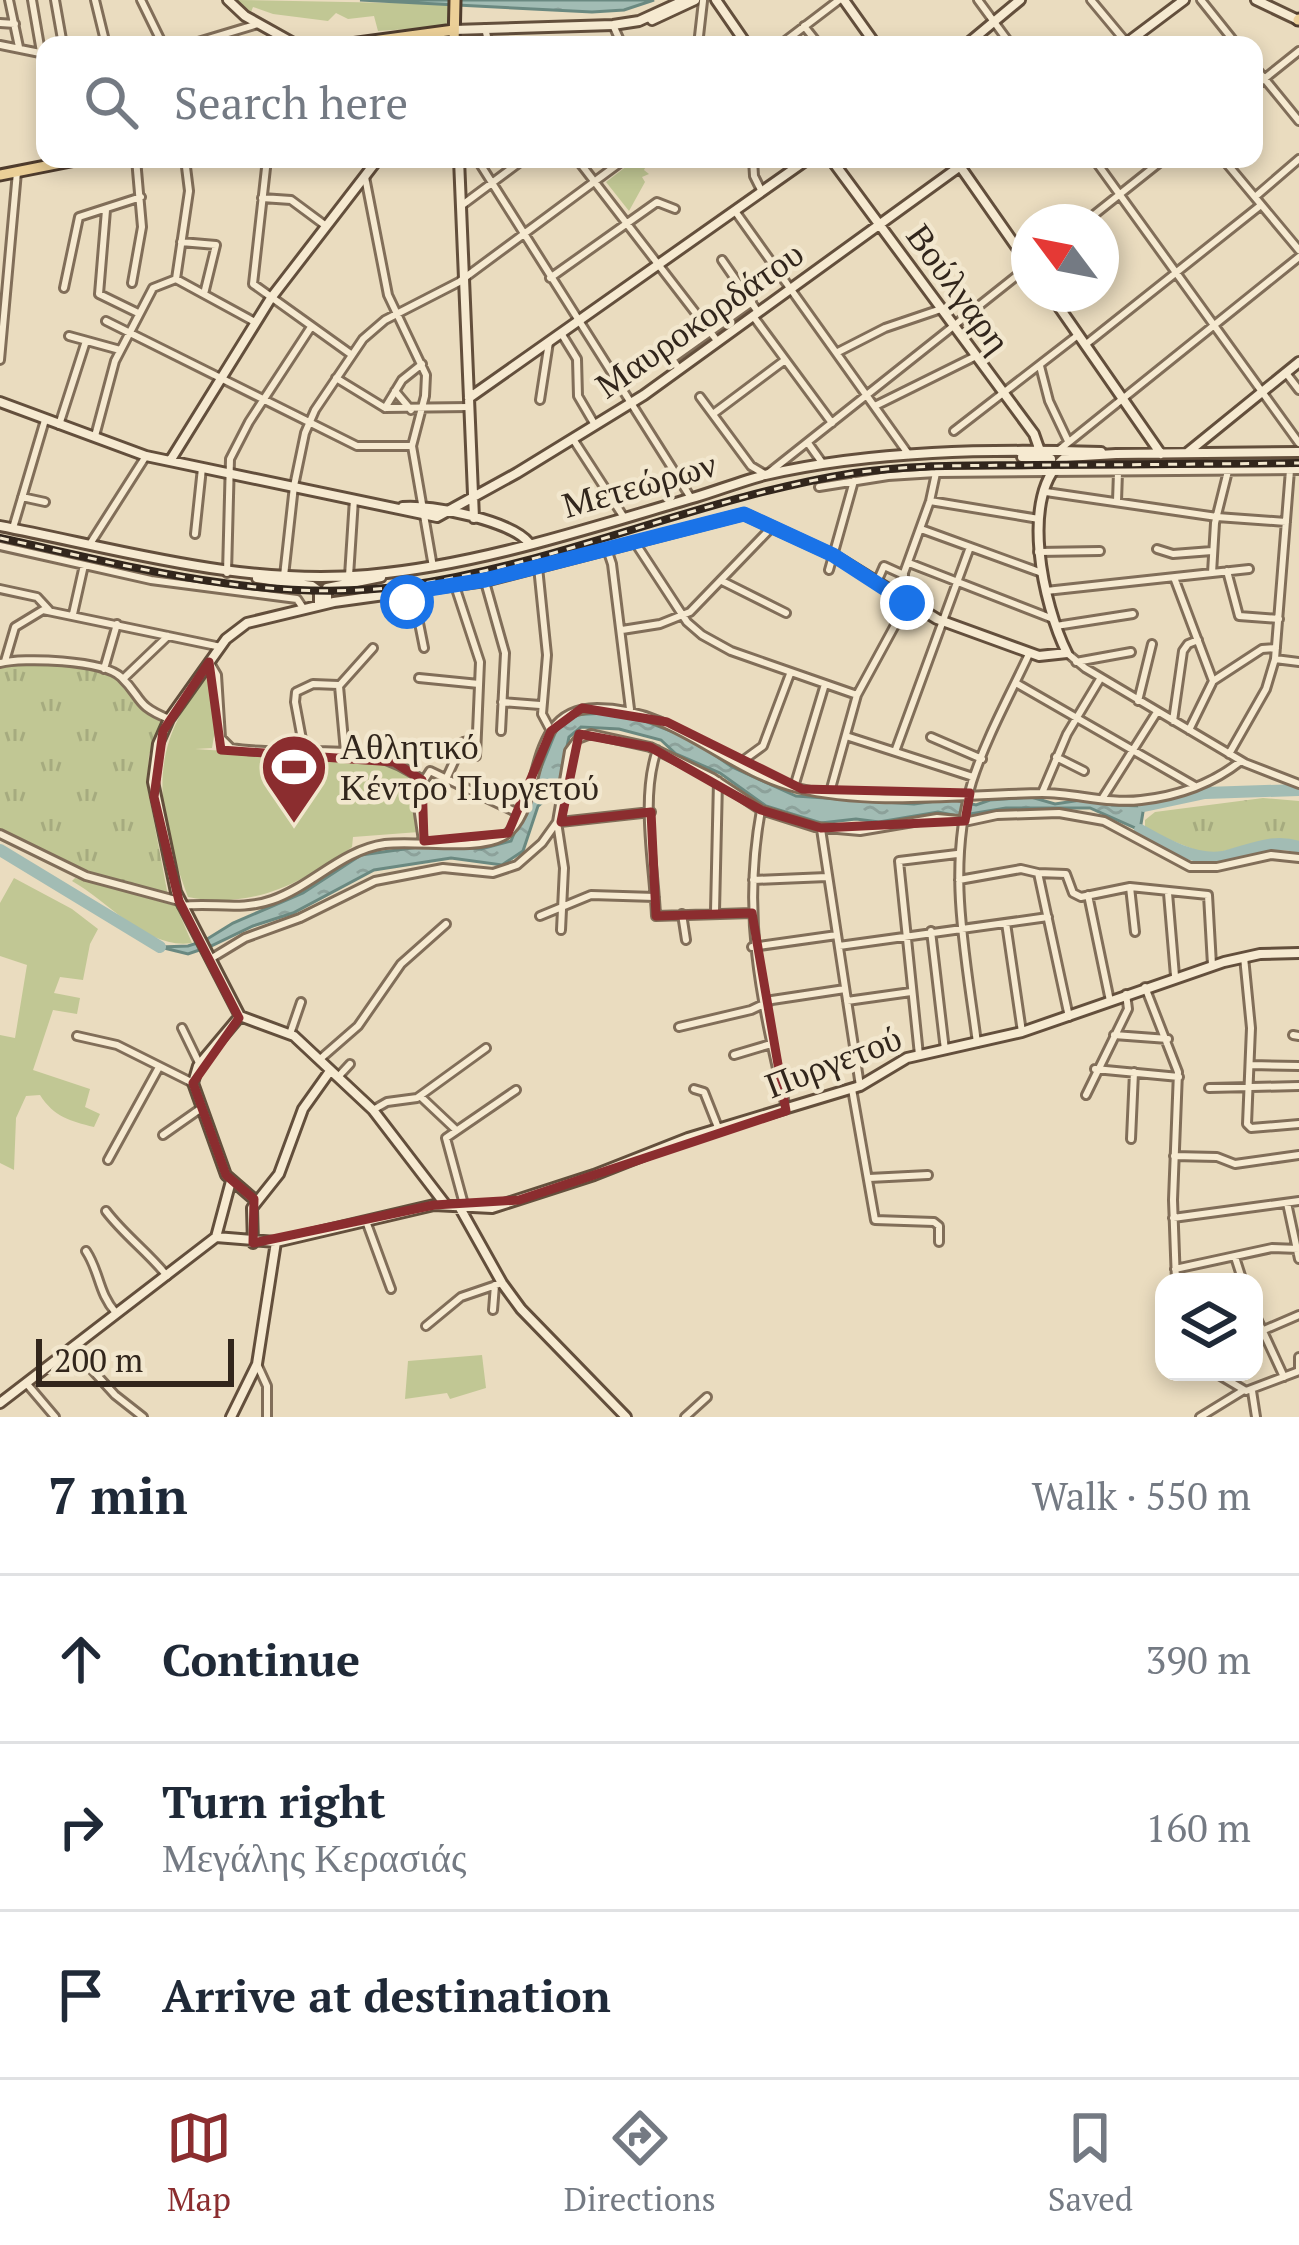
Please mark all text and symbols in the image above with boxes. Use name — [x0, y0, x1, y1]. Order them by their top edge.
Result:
search box — [36, 36, 1263, 168]
icon: search — [78, 69, 144, 135]
text: Search here — [174, 72, 408, 132]
north arrow — [1011, 204, 1119, 312]
street label: Βούλγαρη — [897, 214, 1022, 362]
street label: Μαυροκορδάτου — [585, 229, 812, 408]
street label: Μετεώρων — [556, 439, 721, 528]
route start — [380, 575, 434, 629]
route end — [880, 576, 934, 630]
place label: Αθλητικό Κέντρο Πυργετού — [340, 722, 599, 810]
sports icon: Αθλητικό Κέντρο Πυργετού — [259, 732, 329, 826]
street label: Πυργετού — [758, 1013, 908, 1108]
map controls — [1155, 1273, 1263, 1381]
button: layers — [1155, 1273, 1263, 1381]
scale bar — [36, 1333, 234, 1386]
text: 200 m — [54, 1338, 143, 1381]
text: 7 min — [48, 1461, 188, 1529]
text: Walk · 550 m — [1032, 1469, 1251, 1521]
icon: ahead — [48, 1626, 114, 1692]
text: Continue — [162, 1629, 360, 1689]
text: 390 m — [1146, 1633, 1251, 1685]
text: Turn right — [162, 1771, 386, 1831]
icon: right — [48, 1794, 114, 1860]
text: 160 m — [1146, 1801, 1251, 1853]
text: Μεγάλης Κερασιάς — [162, 1831, 466, 1883]
icon: arrive — [48, 1962, 114, 2028]
text: Arrive at destination — [162, 1965, 611, 2025]
tab: Map — [166, 2105, 232, 2220]
tab: Directions — [564, 2105, 716, 2220]
tab: Saved — [1048, 2105, 1133, 2220]

